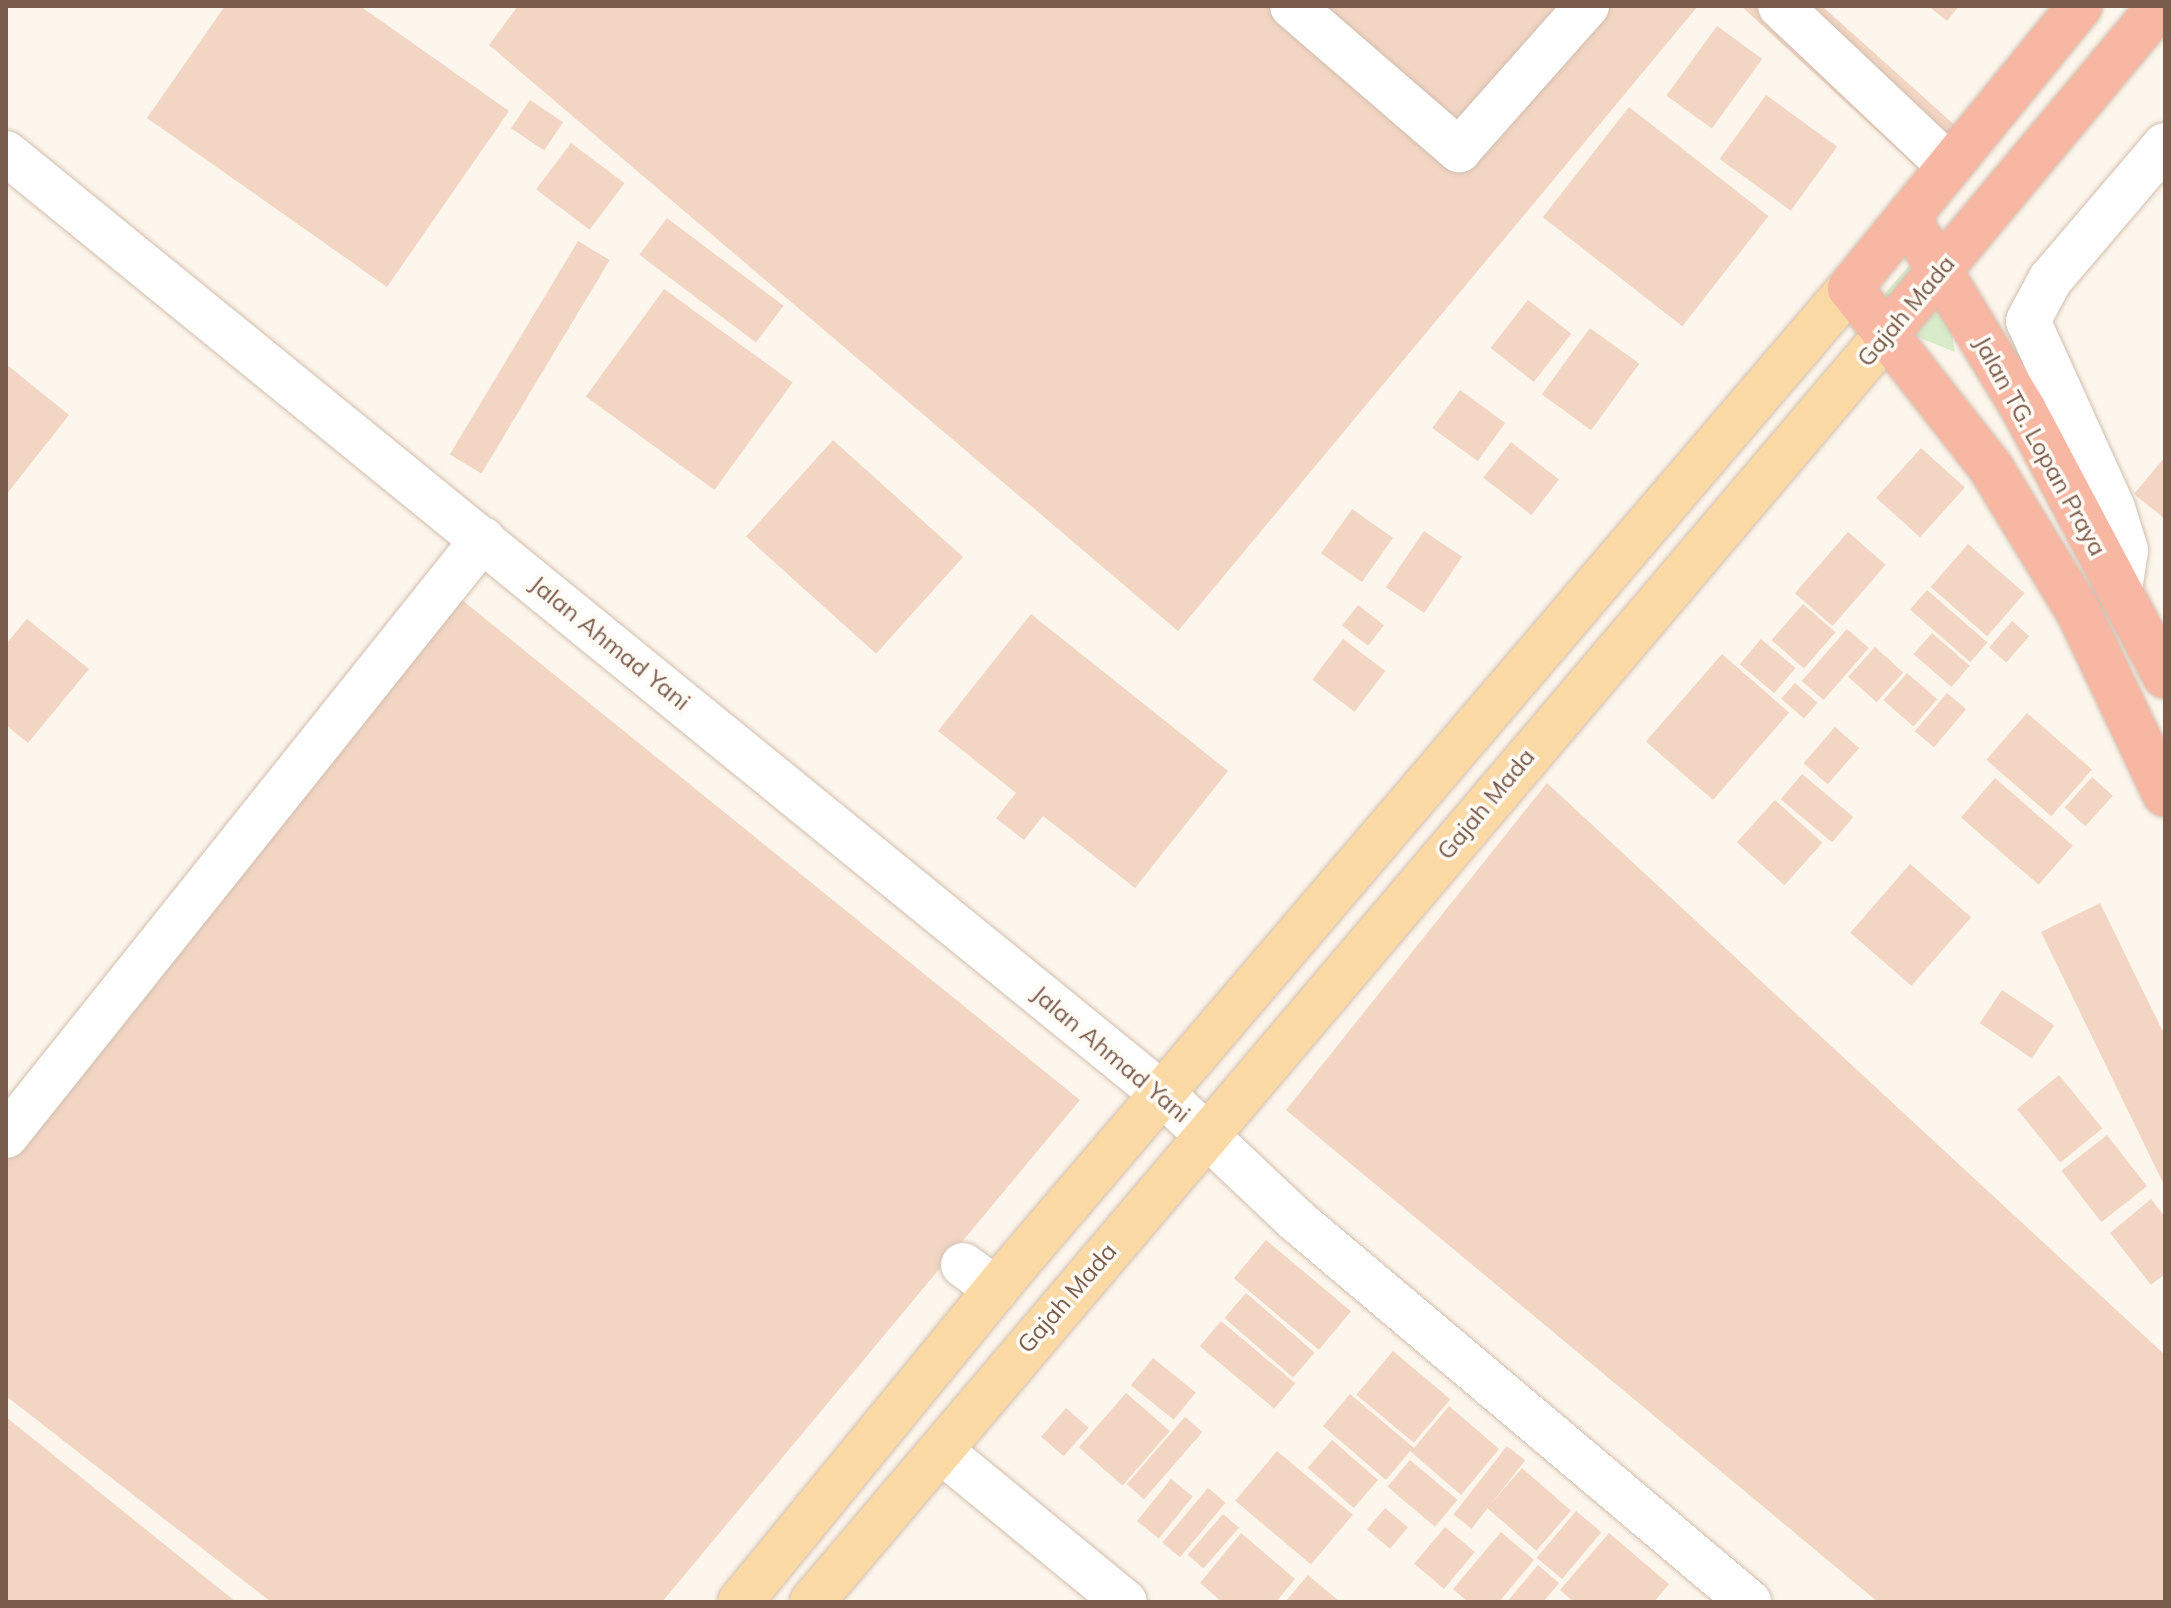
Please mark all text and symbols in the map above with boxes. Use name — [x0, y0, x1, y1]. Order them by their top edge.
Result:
street label: Gajah Mada — [1851, 250, 1961, 372]
street label: Jalan TG. Lopan Praya — [1968, 331, 2112, 561]
street label: Jalan Ahmad Yani — [524, 570, 696, 716]
street label: Gajah Mada — [1431, 743, 1541, 865]
street label: Jalan Ahmad Yani — [1026, 979, 1196, 1129]
street label: Gajah Mada — [1011, 1237, 1123, 1359]

